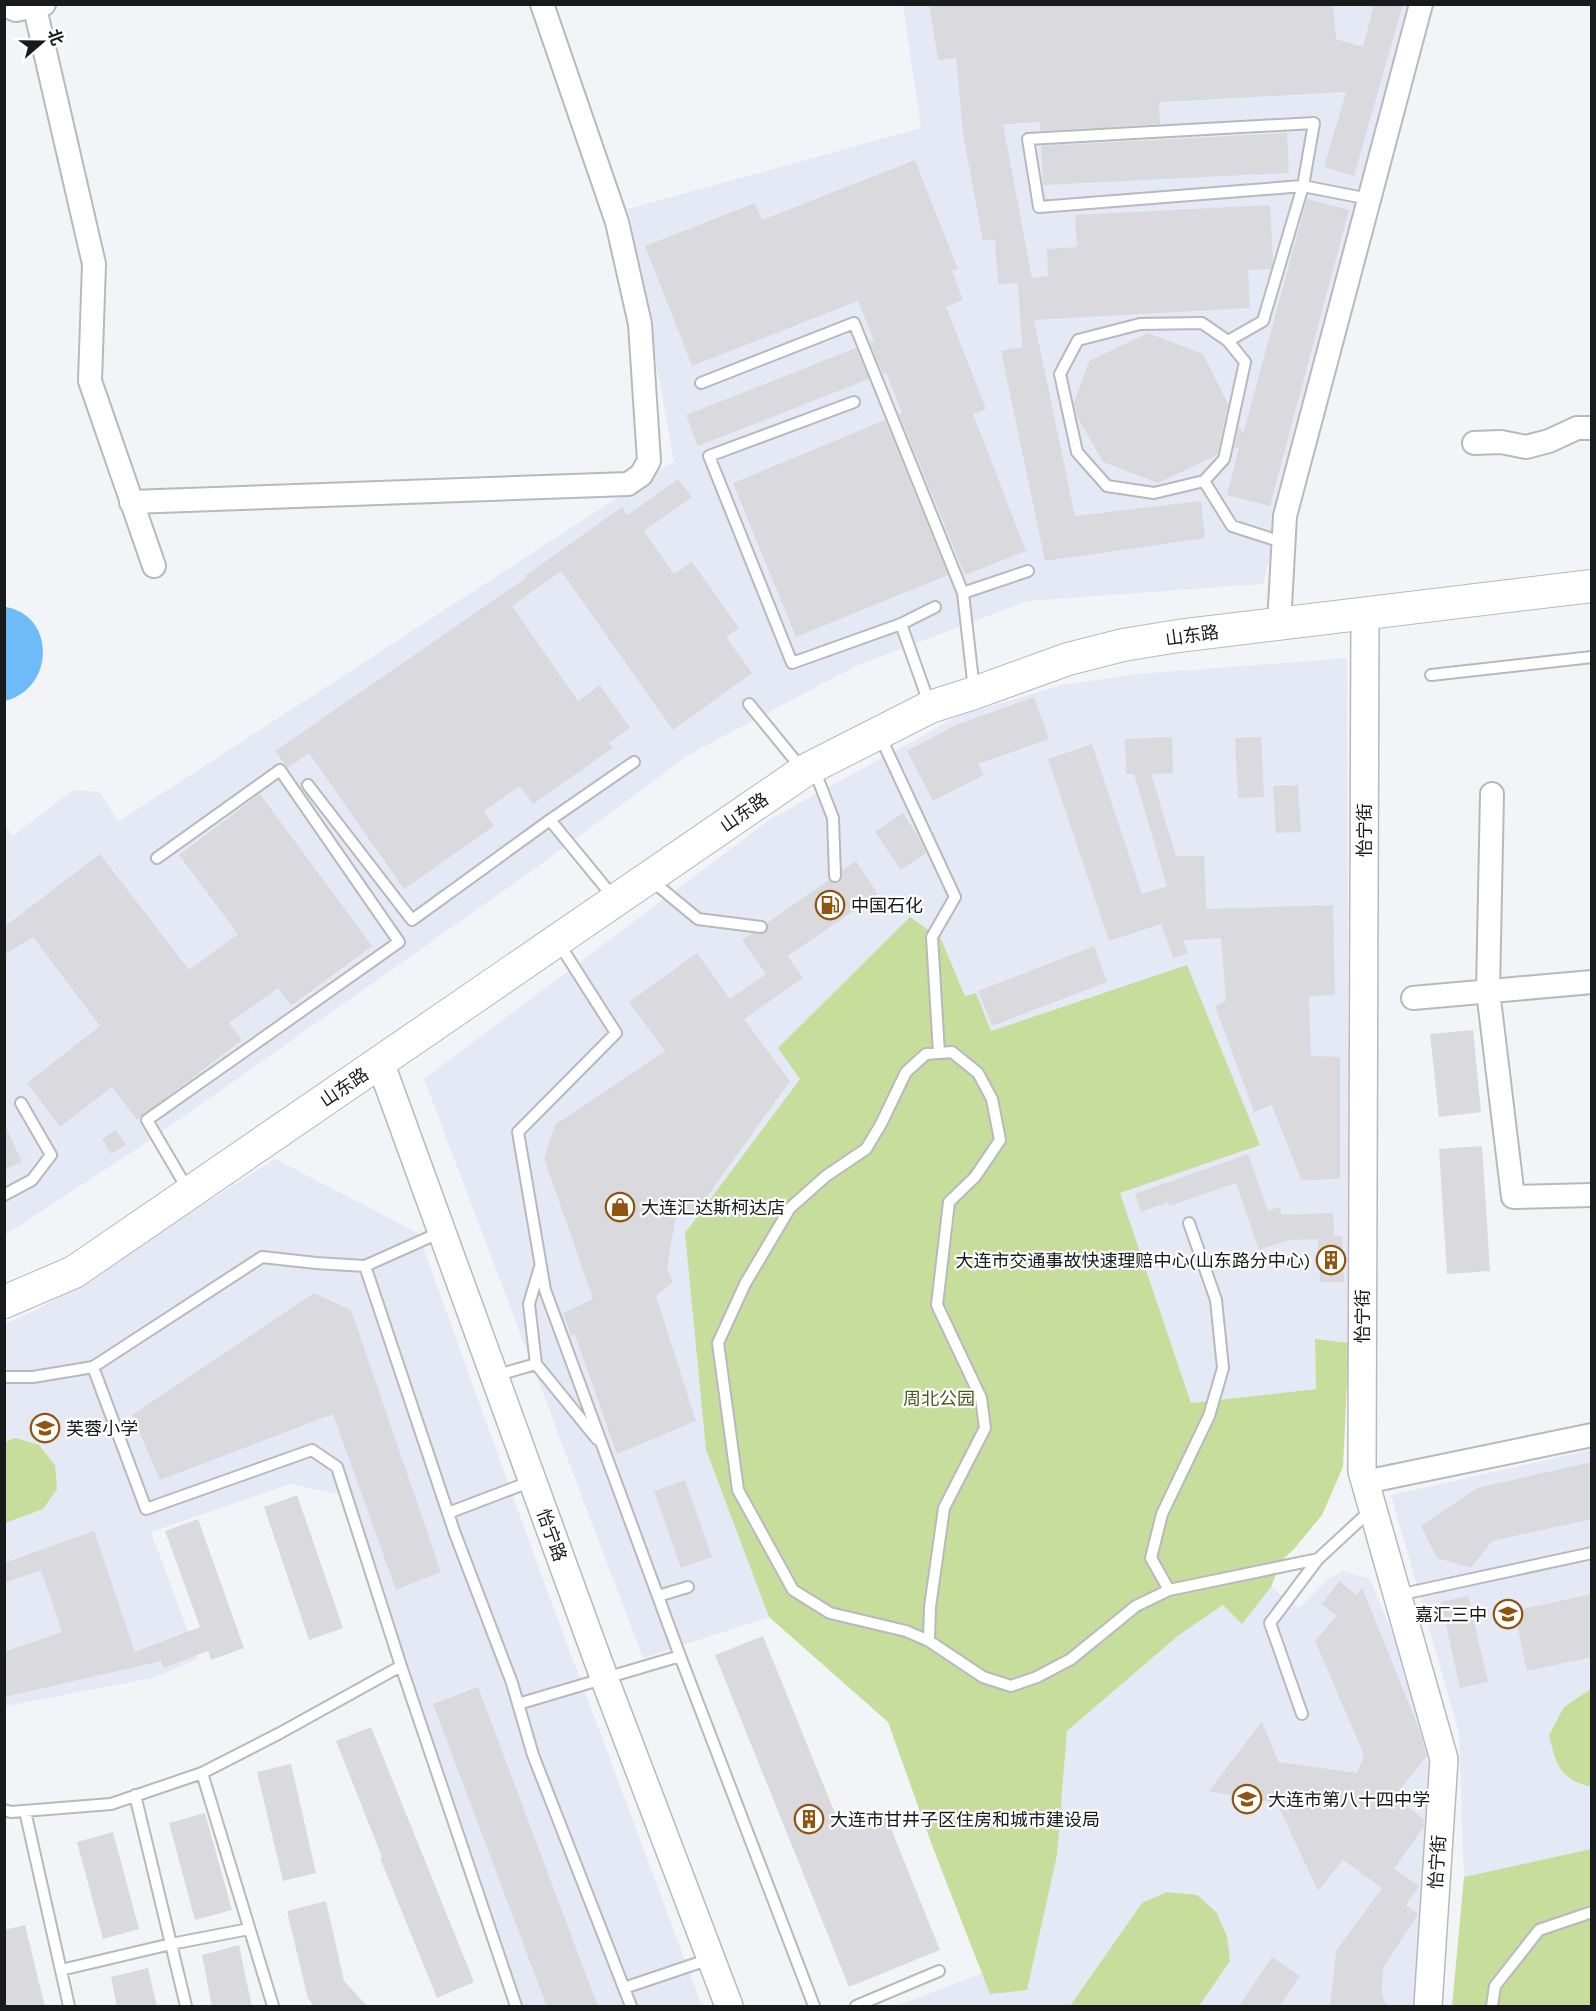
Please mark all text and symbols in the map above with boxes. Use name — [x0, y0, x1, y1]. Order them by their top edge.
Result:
north arrow — [12, 12, 72, 72]
text: 北 — [44, 26, 67, 48]
street label: 山东路 — [1164, 621, 1220, 649]
street label: 山东路 — [716, 788, 772, 836]
street label: 怡宁街 — [1354, 803, 1375, 857]
fuel station icon: 中国石化 — [814, 889, 846, 921]
place label: 中国石化 — [851, 895, 923, 916]
street label: 山东路 — [316, 1063, 372, 1111]
shop icon: 大连汇达斯柯达店 — [604, 1191, 636, 1223]
place label: 大连汇达斯柯达店 — [641, 1197, 785, 1218]
building icon: 大连市交通事故快速理赔中心(山东路分中心) — [1315, 1244, 1347, 1276]
place label: 大连市交通事故快速理赔中心(山东路分中心) — [955, 1250, 1310, 1271]
street label: 怡宁街 — [1352, 1289, 1373, 1343]
park label: 周北公园 — [903, 1388, 975, 1409]
school or university icon: 芙蓉小学 — [29, 1412, 61, 1444]
place label: 芙蓉小学 — [66, 1418, 138, 1439]
street label: 怡宁路 — [533, 1506, 571, 1564]
school or university icon: 嘉汇三中 — [1492, 1598, 1524, 1630]
place label: 嘉汇三中 — [1415, 1604, 1487, 1625]
school or university icon: 大连市第八十四中学 — [1231, 1783, 1263, 1815]
place label: 大连市第八十四中学 — [1268, 1789, 1430, 1810]
building icon: 大连市甘井子区住房和城市建设局 — [793, 1803, 825, 1835]
place label: 大连市甘井子区住房和城市建设局 — [830, 1809, 1100, 1830]
street label: 怡宁街 — [1425, 1834, 1449, 1890]

